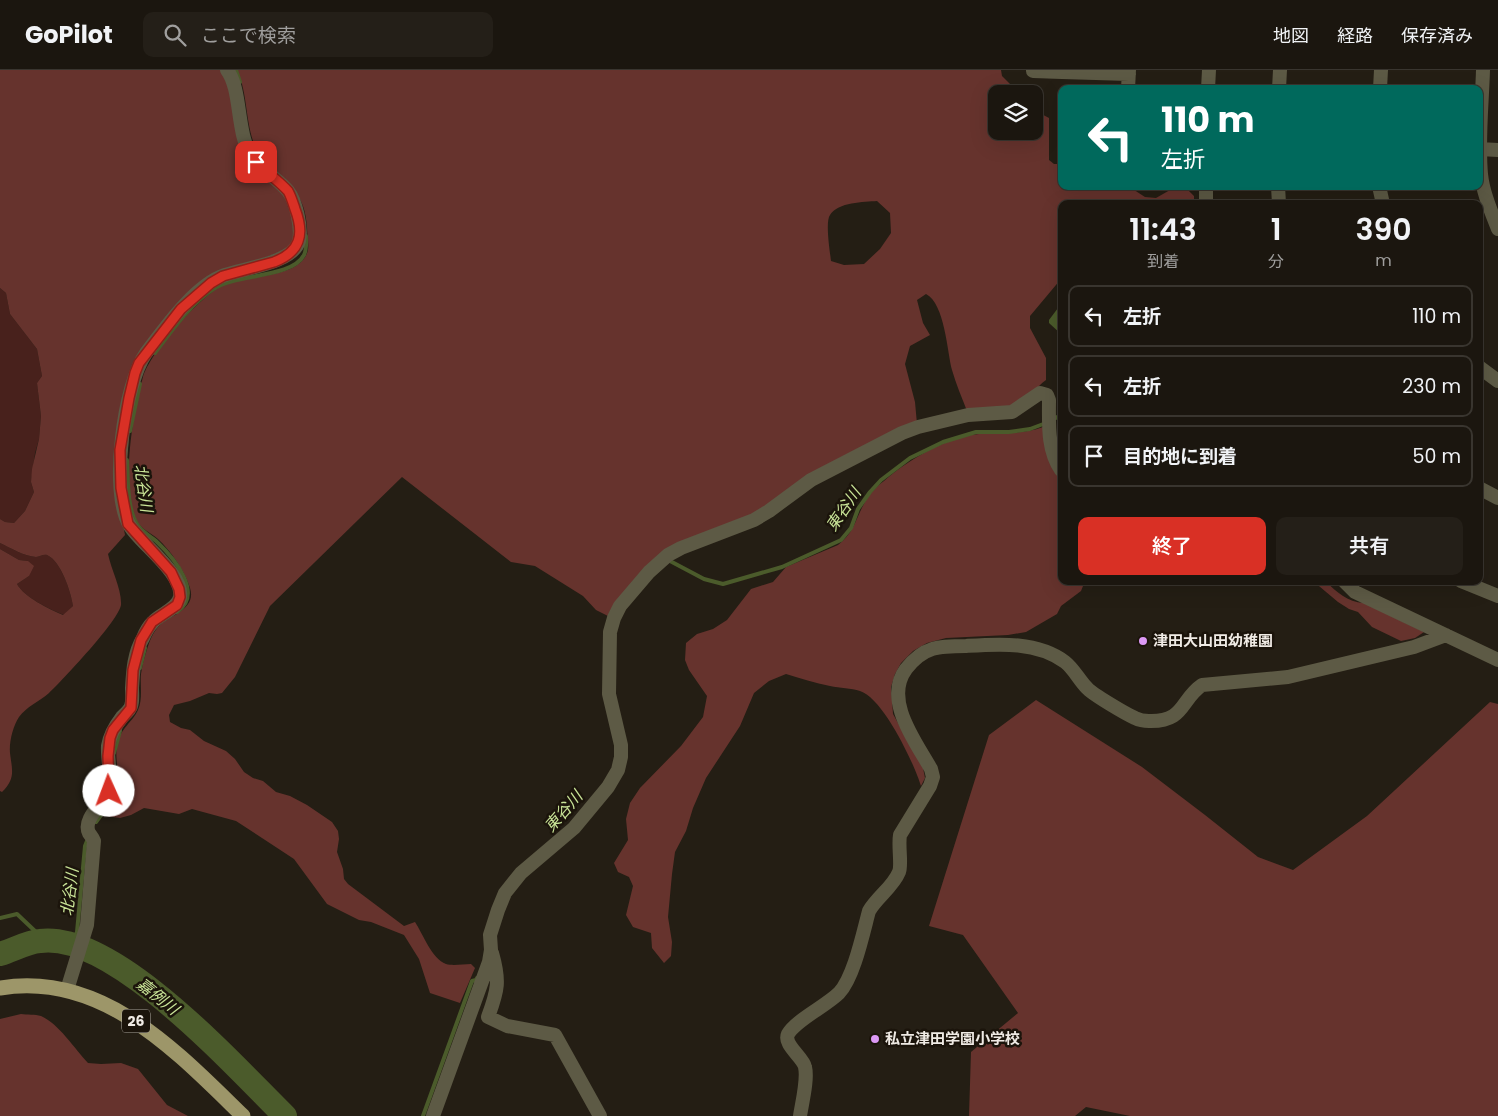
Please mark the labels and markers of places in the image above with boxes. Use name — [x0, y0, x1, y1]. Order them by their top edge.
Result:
pin — [235, 141, 277, 183]
place label: 津田大山田幼稚園 — [1153, 630, 1273, 651]
marker: 津田大山田幼稚園 — [1137, 635, 1149, 647]
place label: 私立津田学園小学校 — [885, 1028, 1020, 1049]
marker: 私立津田学園小学校 — [869, 1033, 881, 1045]

